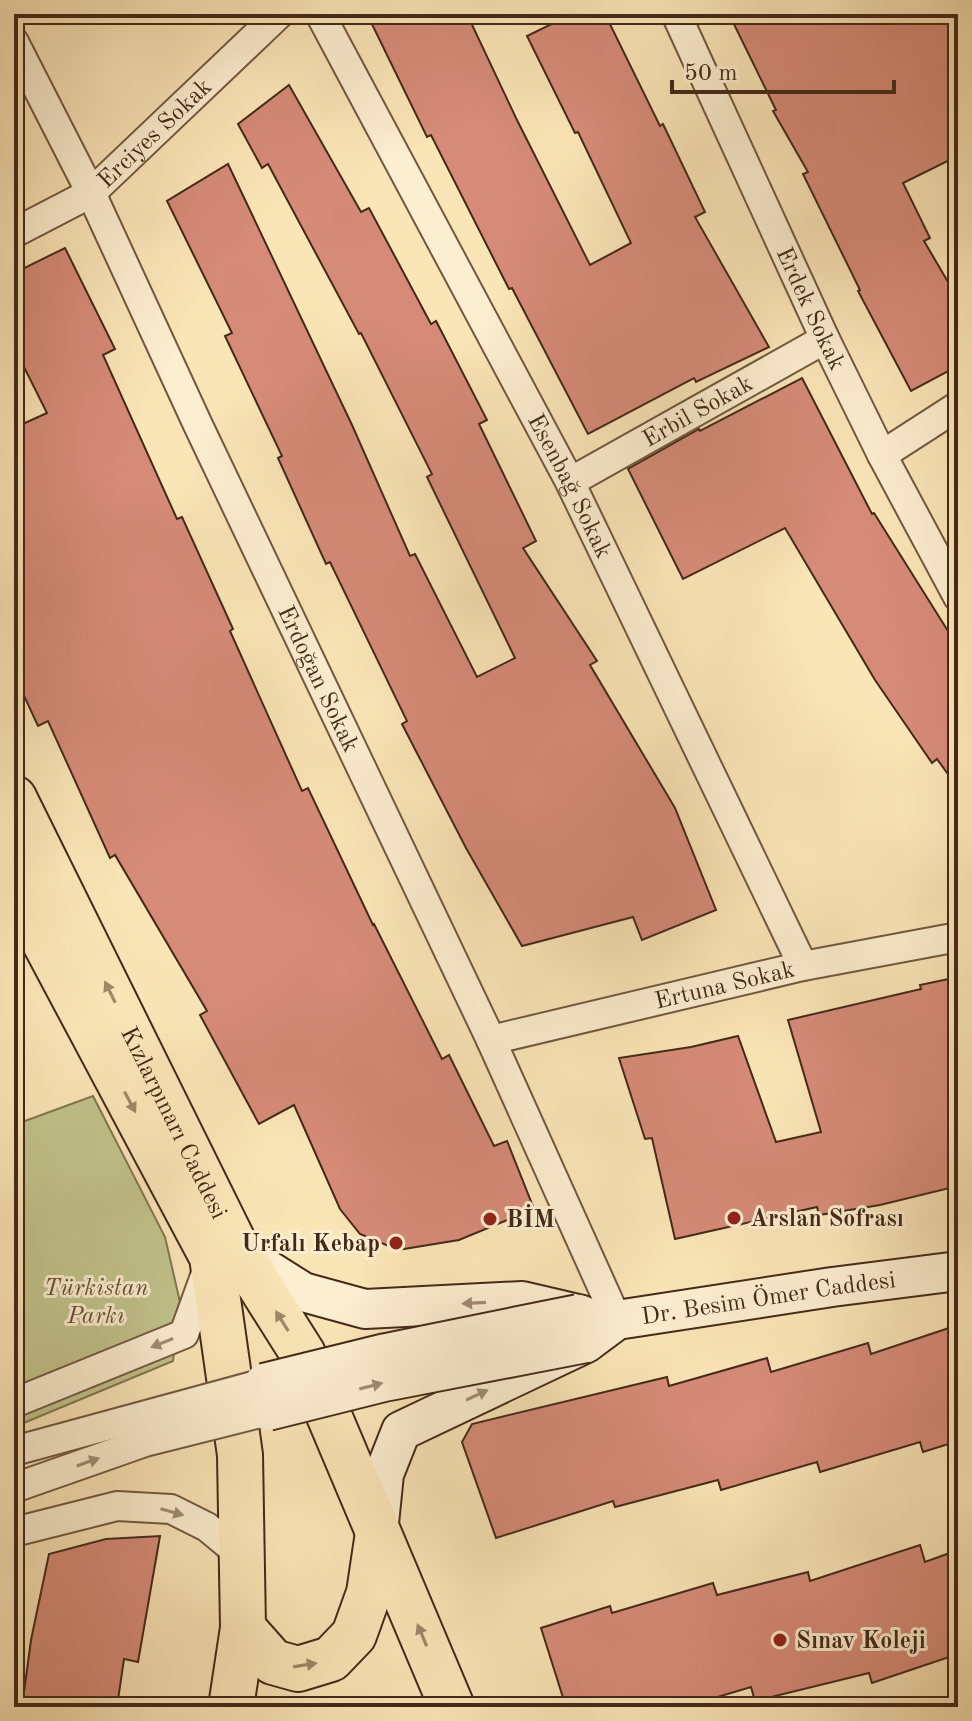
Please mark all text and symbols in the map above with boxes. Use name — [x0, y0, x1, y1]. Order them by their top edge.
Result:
scale bar — [672, 44, 894, 94]
text: 50 m — [684, 62, 738, 86]
street label: Erciyes Sokak — [94, 75, 217, 194]
street label: Erdek Sokak — [771, 244, 848, 375]
street label: Erbil Sokak — [639, 372, 757, 453]
street label: Esenbağ Sokak — [522, 410, 615, 563]
street label: Erdoğan Sokak — [272, 603, 362, 756]
street label: Ertuna Sokak — [653, 958, 797, 1015]
one-way arrow — [103, 980, 117, 1003]
street label: Kızlarpınarı Caddesi — [115, 1023, 230, 1223]
one-way arrow — [122, 1091, 136, 1113]
place label: BİM — [506, 1204, 555, 1233]
place label: Arslan Sofrası — [750, 1208, 904, 1232]
marker: Arslan Sofrası — [725, 1209, 743, 1227]
marker: BİM — [481, 1210, 499, 1228]
place label: Urfalı Kebap — [241, 1233, 380, 1257]
marker: Urfalı Kebap — [387, 1234, 405, 1252]
street label: Dr. Besim Ömer Caddesi — [640, 1269, 897, 1330]
park label: Türkistan Parkı — [44, 1277, 149, 1329]
one-way arrow — [461, 1297, 486, 1310]
one-way arrow — [276, 1310, 290, 1332]
one-way arrow — [150, 1336, 173, 1349]
one-way arrow — [359, 1379, 384, 1391]
one-way arrow — [466, 1388, 489, 1402]
one-way arrow — [76, 1456, 100, 1468]
one-way arrow — [160, 1506, 184, 1519]
one-way arrow — [415, 1623, 428, 1647]
place label: Sınav Koleji — [796, 1630, 926, 1654]
marker: Sınav Koleji — [771, 1631, 789, 1649]
one-way arrow — [292, 1658, 317, 1671]

